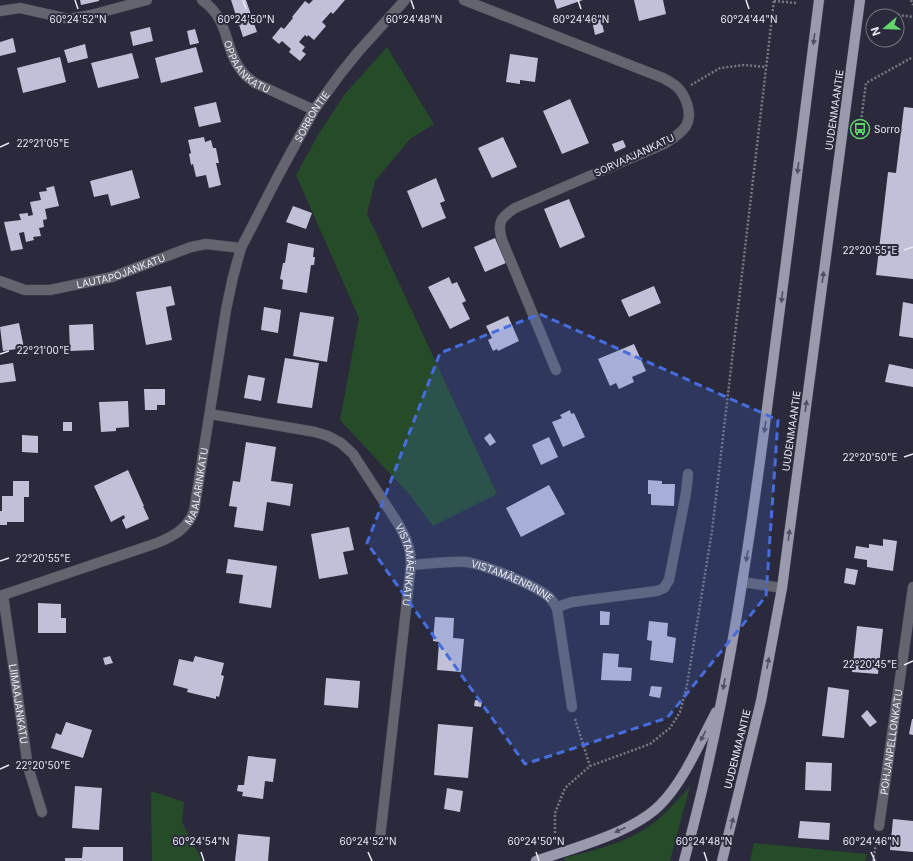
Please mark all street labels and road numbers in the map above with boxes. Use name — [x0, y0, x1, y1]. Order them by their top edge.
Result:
street label: OPPAANKATU — [222, 39, 272, 95]
street label: UUDENMAANTIE — [822, 69, 846, 151]
street label: SORRONTIE — [292, 89, 332, 144]
street label: SORVAAJANKATU — [592, 131, 676, 179]
street label: LAUTAPOJANKATU — [75, 251, 167, 290]
street label: UUDENMAANTIE — [779, 390, 803, 472]
street label: MAALARINKATU — [182, 447, 210, 527]
street label: VISTAMÄENKATU — [393, 521, 417, 607]
street label: VISTAMÄENRINNE — [470, 557, 556, 604]
street label: LIIMAAJANKATU — [7, 663, 31, 745]
street label: POHJANPELLONKATU — [878, 688, 904, 796]
street label: UUDENMAANTIE — [721, 708, 753, 790]

